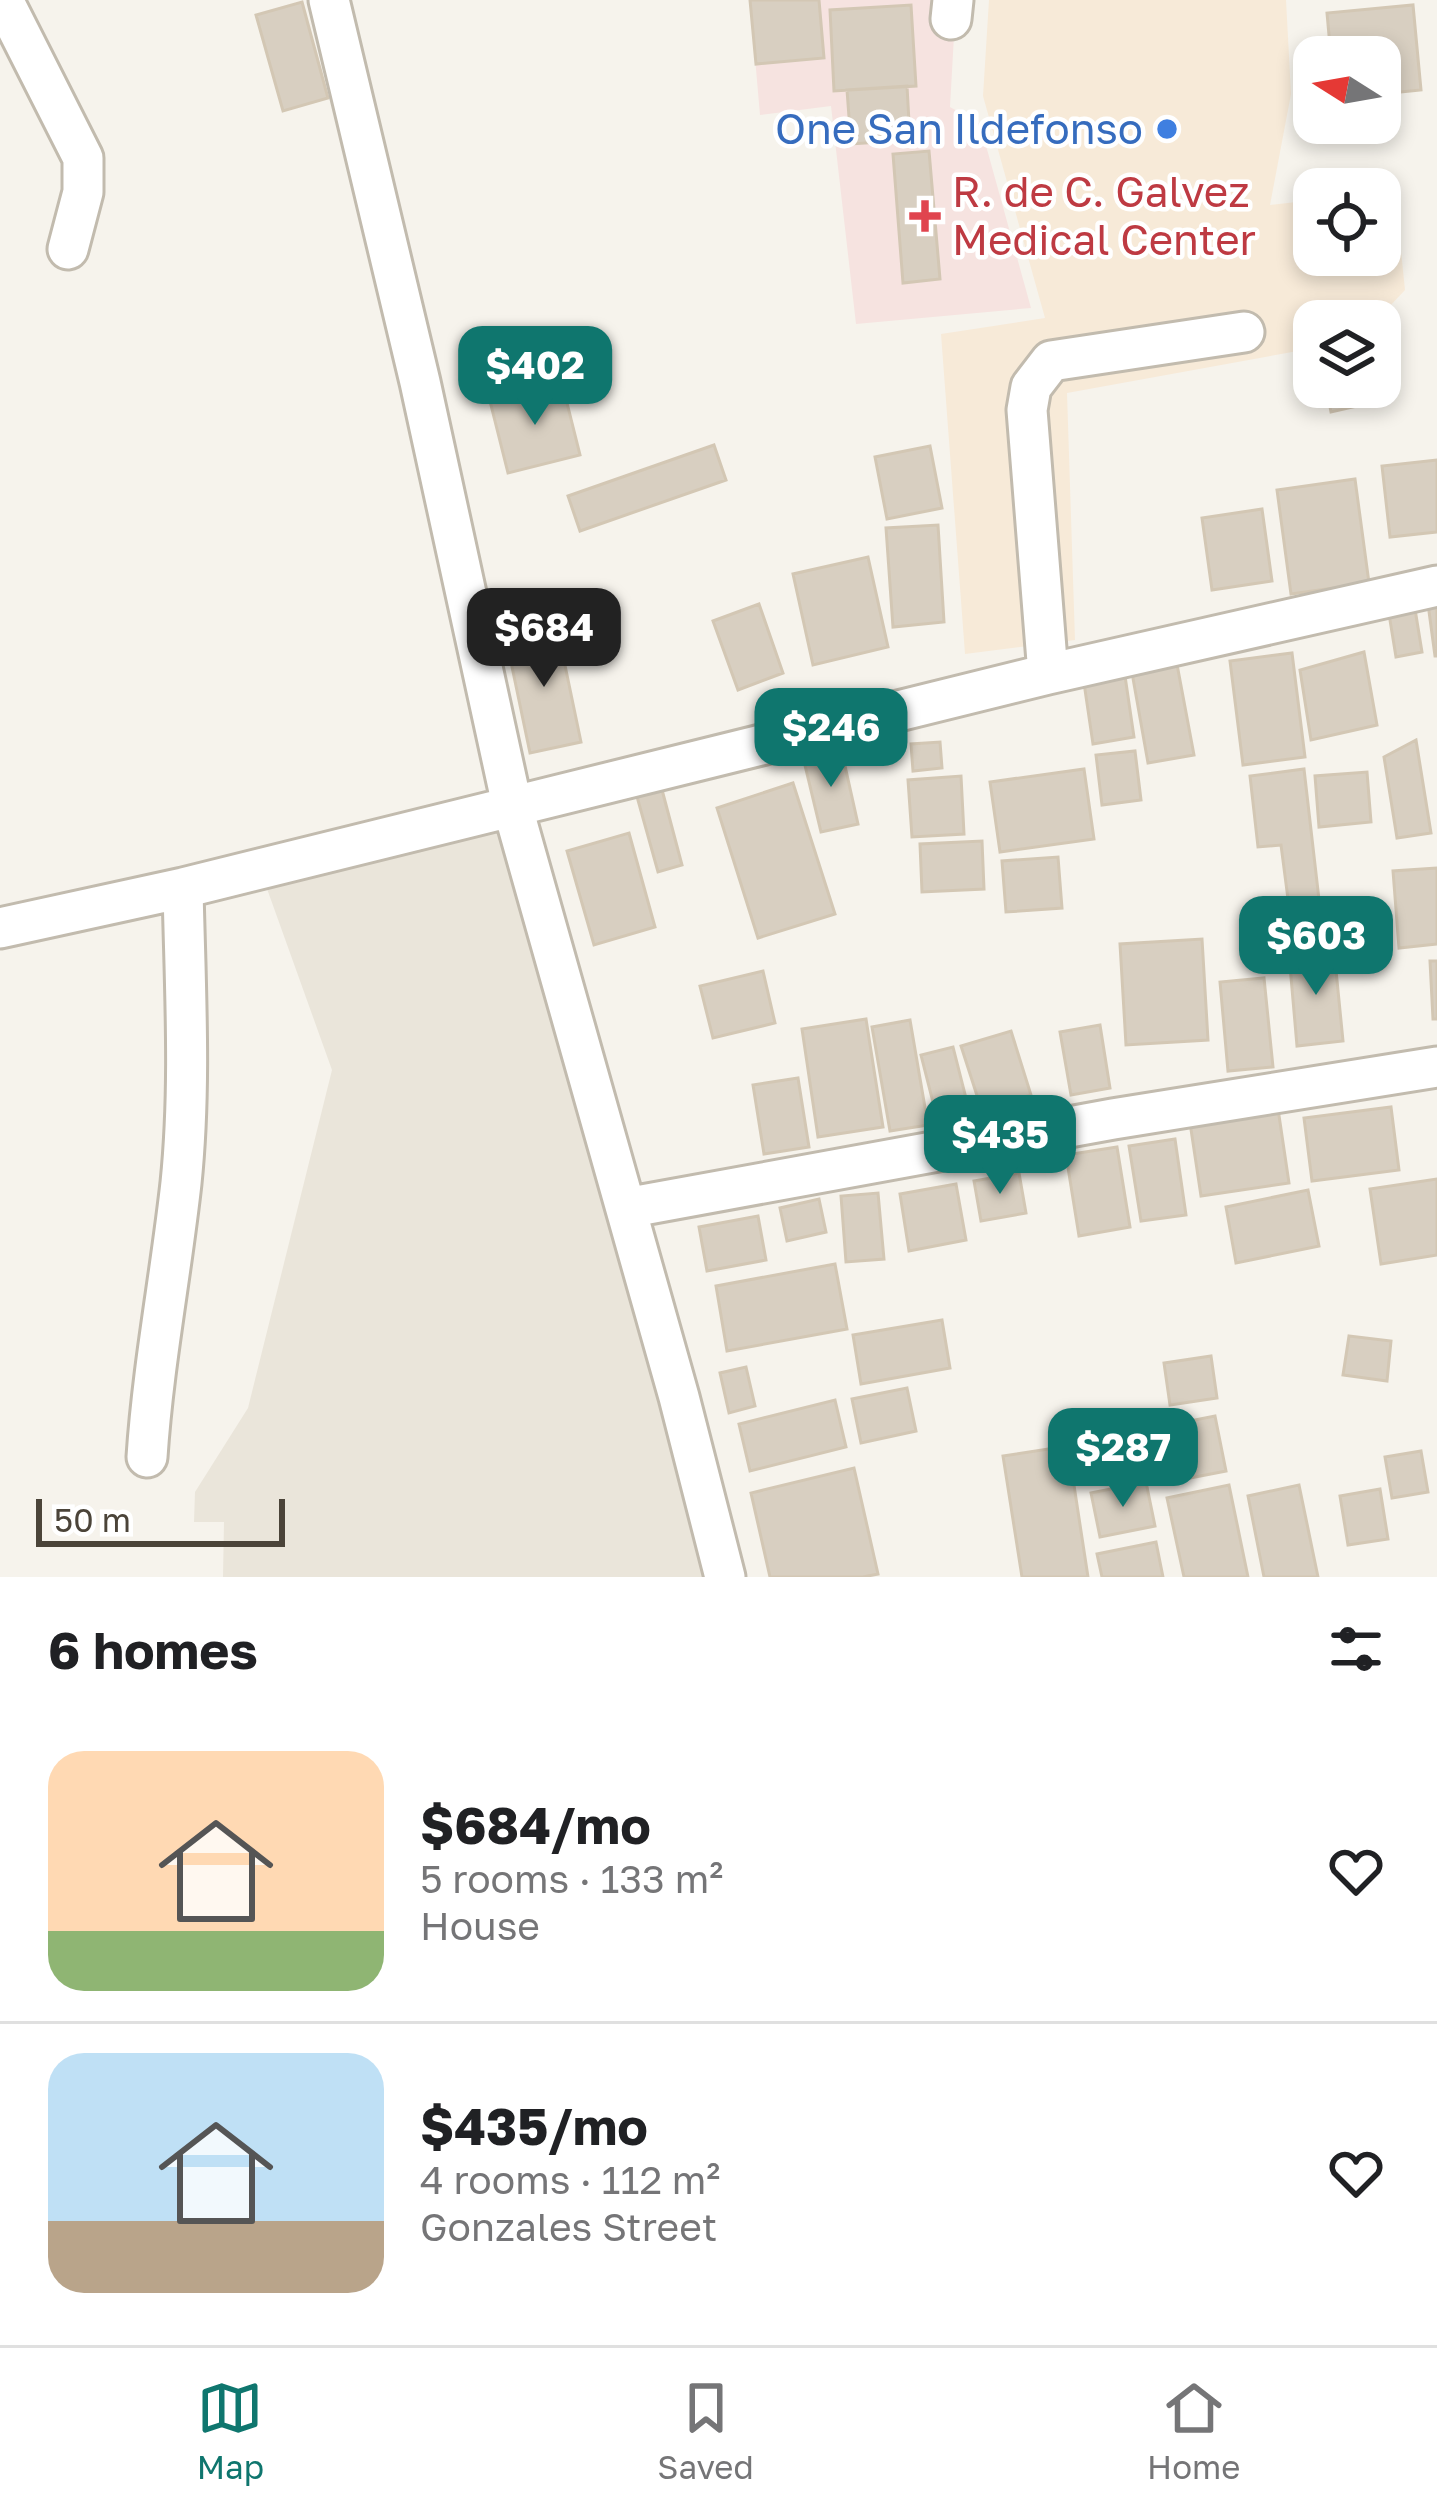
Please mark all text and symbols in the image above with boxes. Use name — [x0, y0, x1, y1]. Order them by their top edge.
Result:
north arrow — [1293, 36, 1401, 144]
map controls — [1293, 36, 1401, 408]
place label: One San Ildefonso — [775, 103, 1143, 153]
marker: One San Ildefonso — [1154, 116, 1180, 142]
place label: R. de C. Galvez Medical Center — [952, 166, 1256, 264]
button: locate — [1293, 168, 1401, 276]
marker: R. de C. Galvez Medical Center — [909, 200, 941, 232]
button: layers — [1293, 300, 1401, 408]
pin: $402 — [464, 326, 606, 428]
text: $402 — [485, 341, 585, 388]
pin: $684 — [473, 588, 615, 690]
text: $684 — [494, 603, 594, 650]
pin: $246 — [760, 688, 902, 790]
text: $246 — [781, 703, 881, 750]
pin: $603 — [1245, 896, 1387, 998]
text: $603 — [1266, 911, 1366, 958]
pin: $435 — [929, 1095, 1071, 1197]
text: $435 — [951, 1110, 1049, 1157]
pin: $287 — [1052, 1408, 1194, 1510]
text: $287 — [1075, 1423, 1171, 1470]
scale bar — [36, 1493, 285, 1546]
text: 50 m — [54, 1500, 131, 1539]
icon: filters — [1323, 1616, 1389, 1682]
text: 6 homes — [48, 1619, 258, 1680]
text: $684/mo — [420, 1794, 651, 1855]
icon: home — [144, 1799, 288, 1943]
icon: heart — [1323, 1838, 1389, 1904]
text: 5 rooms · 133 m² — [420, 1855, 723, 1902]
text: House — [420, 1902, 540, 1949]
text: $435/mo — [420, 2095, 648, 2156]
icon: home — [144, 2101, 288, 2245]
icon: heart — [1323, 2140, 1389, 2206]
text: 4 rooms · 112 m² — [420, 2156, 720, 2203]
text: Gonzales Street — [420, 2203, 717, 2250]
tab: Map — [197, 2375, 264, 2486]
tab: Saved — [657, 2375, 754, 2486]
tab: Home — [1147, 2375, 1240, 2486]

